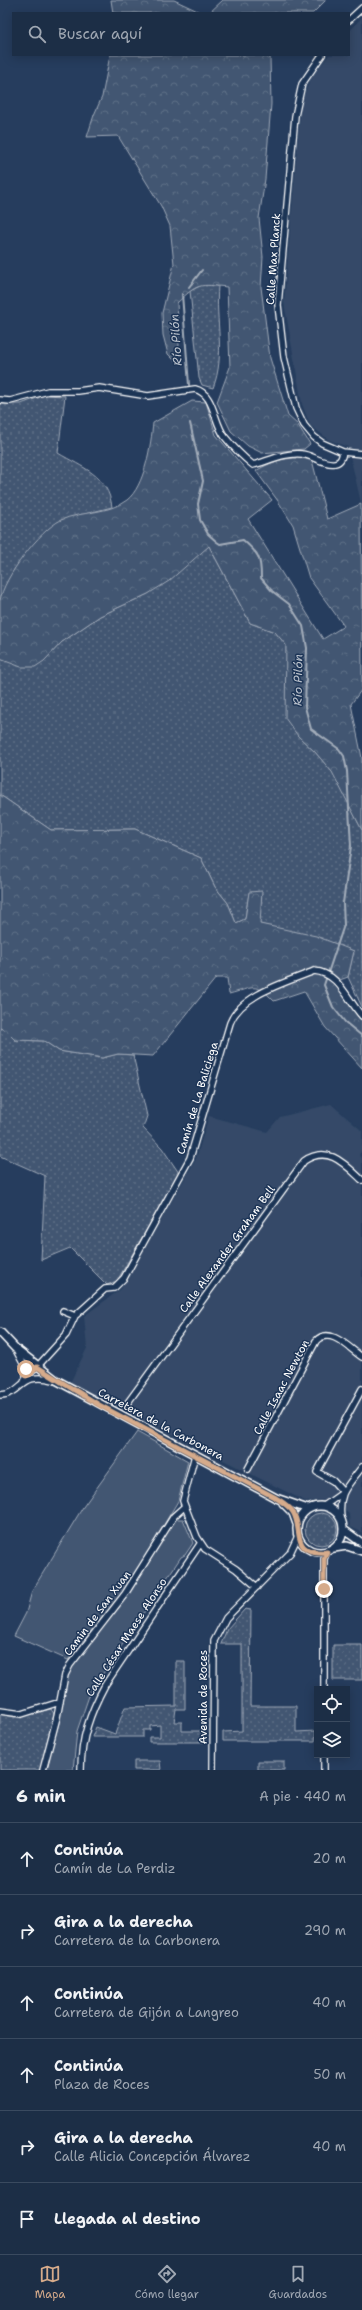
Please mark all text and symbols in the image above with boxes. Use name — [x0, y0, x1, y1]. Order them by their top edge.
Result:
search box — [12, 12, 350, 56]
icon: search — [26, 23, 48, 45]
text: Buscar aquí — [58, 24, 142, 44]
street label: Calle Max Planck — [263, 213, 284, 305]
water label: Río Pilón — [166, 314, 186, 366]
water label: Río Pilón — [290, 654, 306, 706]
street label: Camín de La Baliciega — [173, 1040, 222, 1156]
street label: Calle Alexander Graham Bell — [176, 1182, 279, 1316]
street label: Calle Isaac Newton — [250, 1337, 313, 1437]
route start — [17, 1360, 35, 1378]
street label: Carretera de la Carbonera — [95, 1385, 226, 1464]
street label: Camin de San Xuan — [60, 1567, 135, 1659]
street label: Calle César Maese Alonso — [82, 1575, 171, 1699]
route end — [315, 1580, 333, 1598]
street label: Avenida de Roces — [196, 1650, 211, 1744]
map controls — [314, 1686, 350, 1758]
button: locate — [314, 1686, 350, 1722]
button: layers — [314, 1722, 350, 1758]
text: 6 min — [16, 1785, 66, 1807]
text: A pie · 440 m — [259, 1788, 346, 1805]
text: Continúa — [54, 1840, 123, 1860]
icon: ahead — [16, 1848, 38, 1870]
text: 20 m — [313, 1850, 346, 1867]
text: Camín de La Perdiz — [54, 1860, 175, 1877]
text: Gira a la derecha — [54, 1912, 193, 1932]
icon: right — [16, 1920, 38, 1942]
text: 290 m — [304, 1922, 346, 1939]
text: Carretera de la Carbonera — [54, 1932, 220, 1949]
text: Continúa — [54, 1984, 123, 2004]
icon: ahead — [16, 1992, 38, 2014]
text: 40 m — [312, 1994, 346, 2011]
text: Carretera de Gijón a Langreo — [54, 2004, 239, 2021]
text: Continúa — [54, 2056, 123, 2076]
icon: ahead — [16, 2064, 38, 2086]
text: 50 m — [313, 2066, 346, 2083]
text: Plaza de Roces — [54, 2076, 150, 2093]
text: Gira a la derecha — [54, 2128, 193, 2148]
icon: right — [16, 2136, 38, 2158]
text: 40 m — [312, 2138, 346, 2155]
text: Calle Alicia Concepción Álvarez — [54, 2148, 251, 2165]
icon: arrive — [16, 2208, 38, 2230]
text: Llegada al destino — [54, 2209, 201, 2229]
tab: Mapa — [35, 2263, 65, 2302]
tab: Cómo llegar — [135, 2263, 199, 2302]
tab: Guardados — [269, 2263, 327, 2302]

